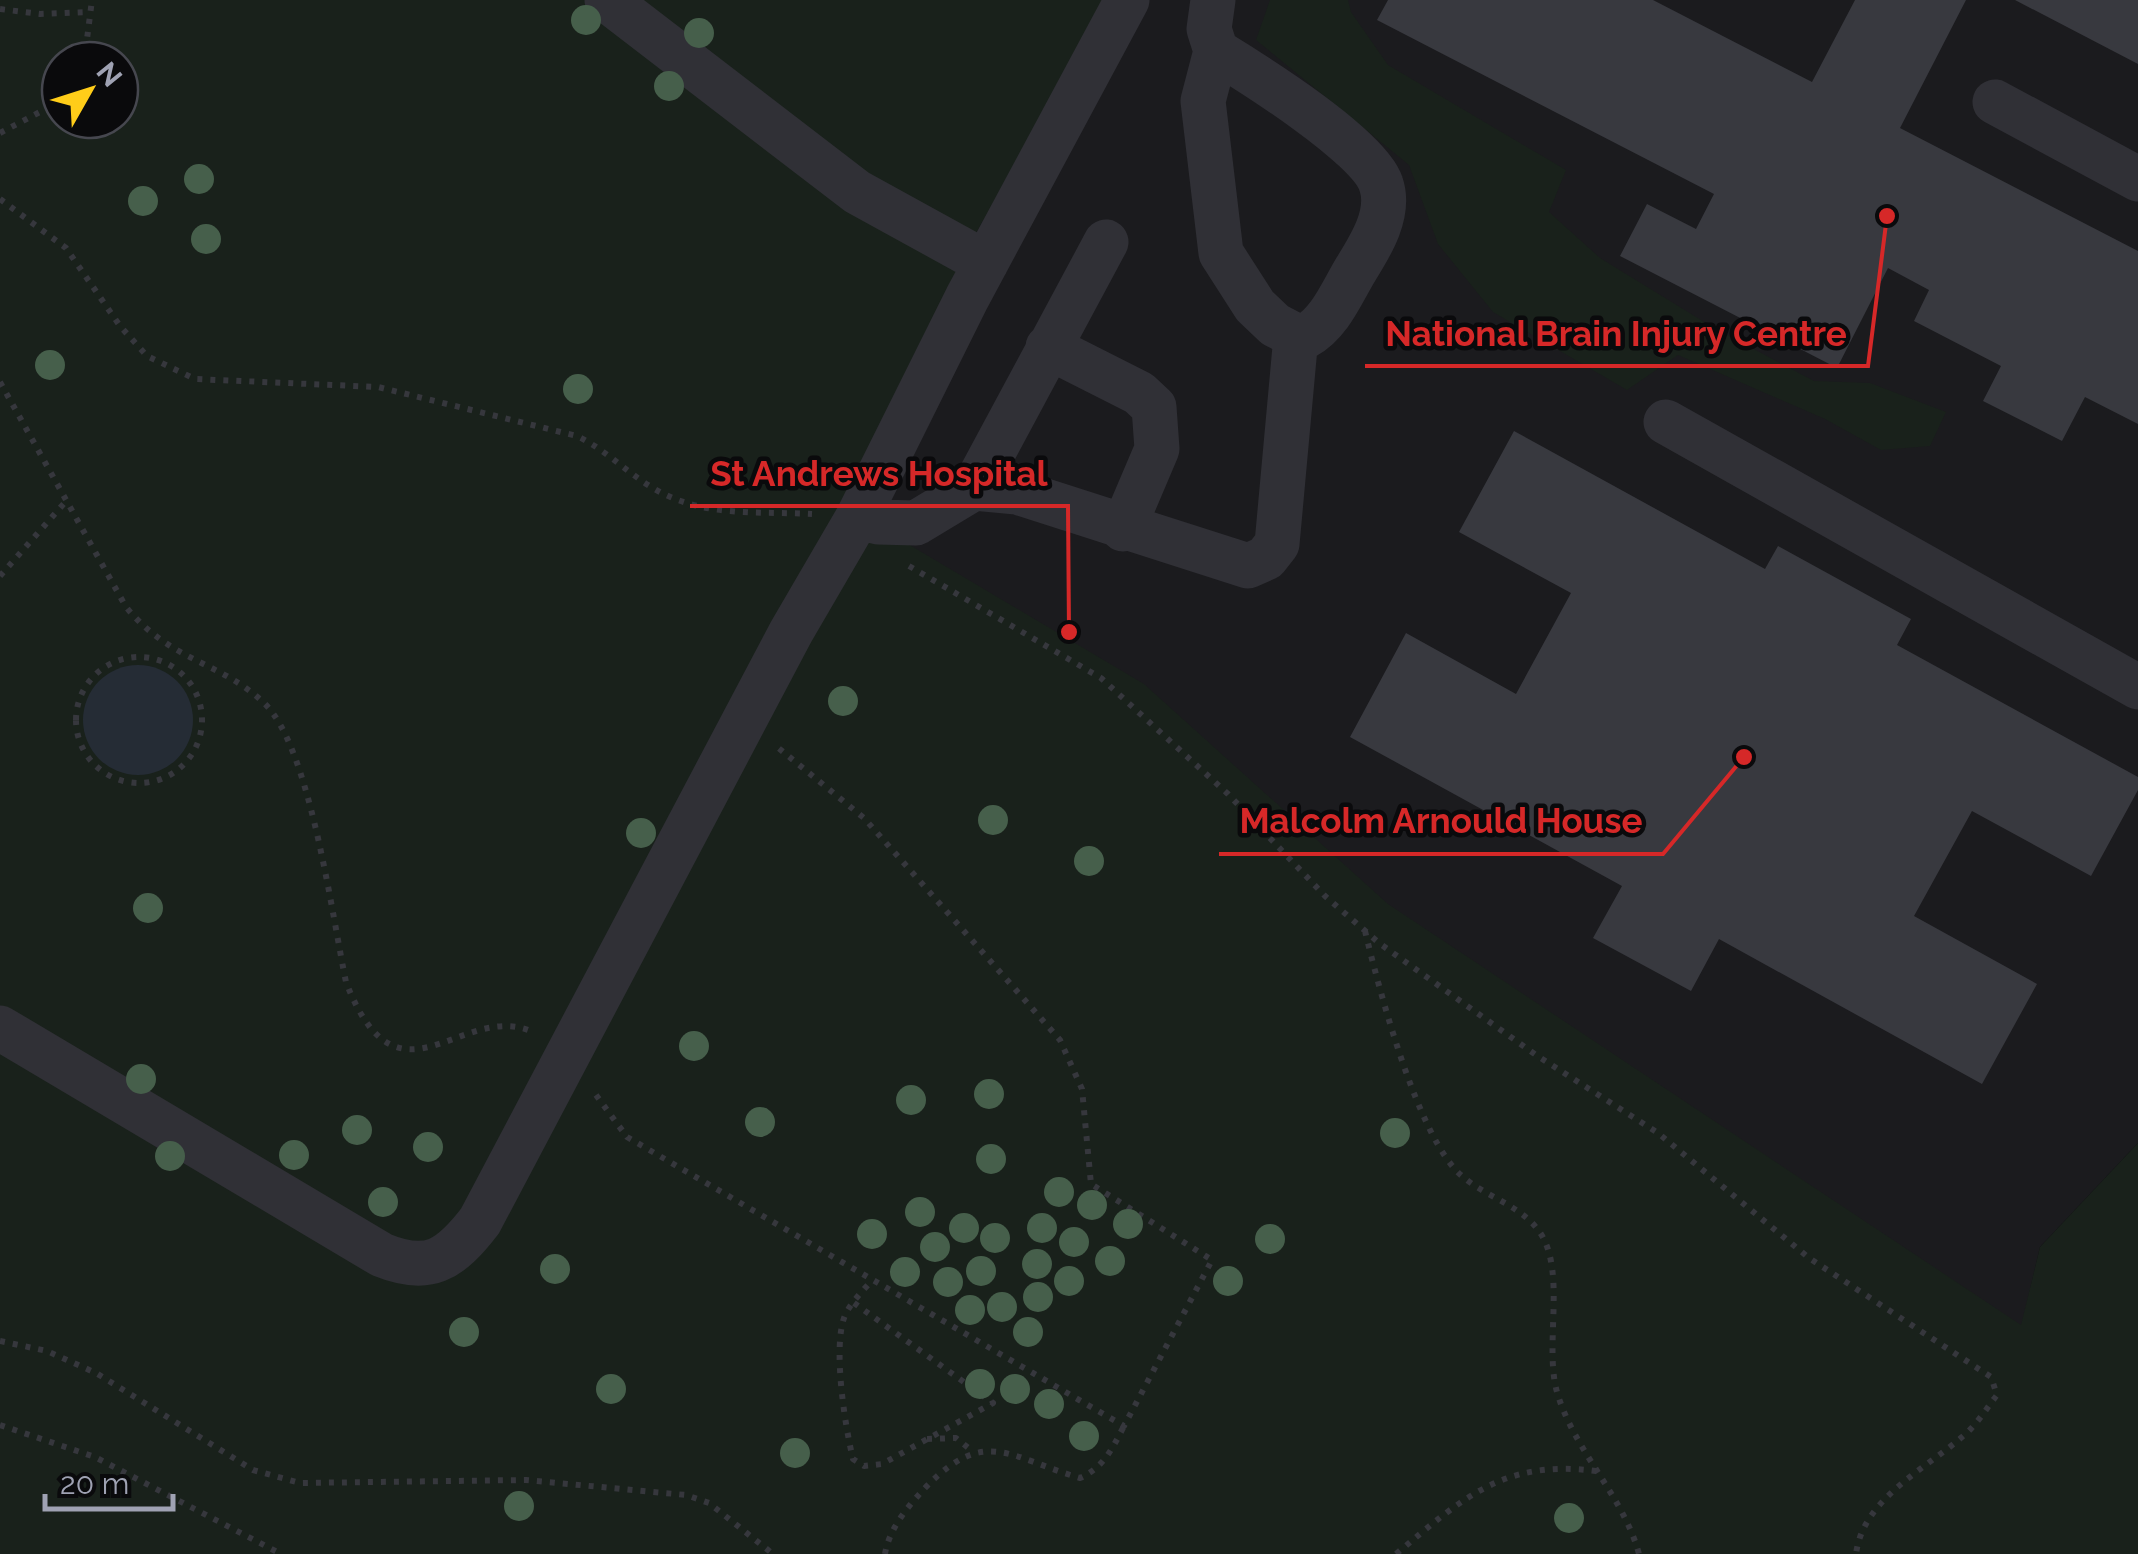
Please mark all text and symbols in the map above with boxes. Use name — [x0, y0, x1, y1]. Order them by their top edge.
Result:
north arrow — [40, 40, 140, 140]
text: N — [89, 56, 129, 93]
callout: National Brain Injury Centre — [1365, 301, 1868, 366]
text: National Brain Injury Centre — [1385, 313, 1847, 354]
callout: St Andrews Hospital — [690, 441, 1068, 506]
text: St Andrews Hospital — [710, 453, 1049, 494]
callout: Malcolm Arnould House — [1219, 789, 1663, 854]
text: Malcolm Arnould House — [1240, 800, 1643, 841]
scale bar — [45, 1449, 172, 1511]
text: 20 m — [60, 1466, 129, 1501]

